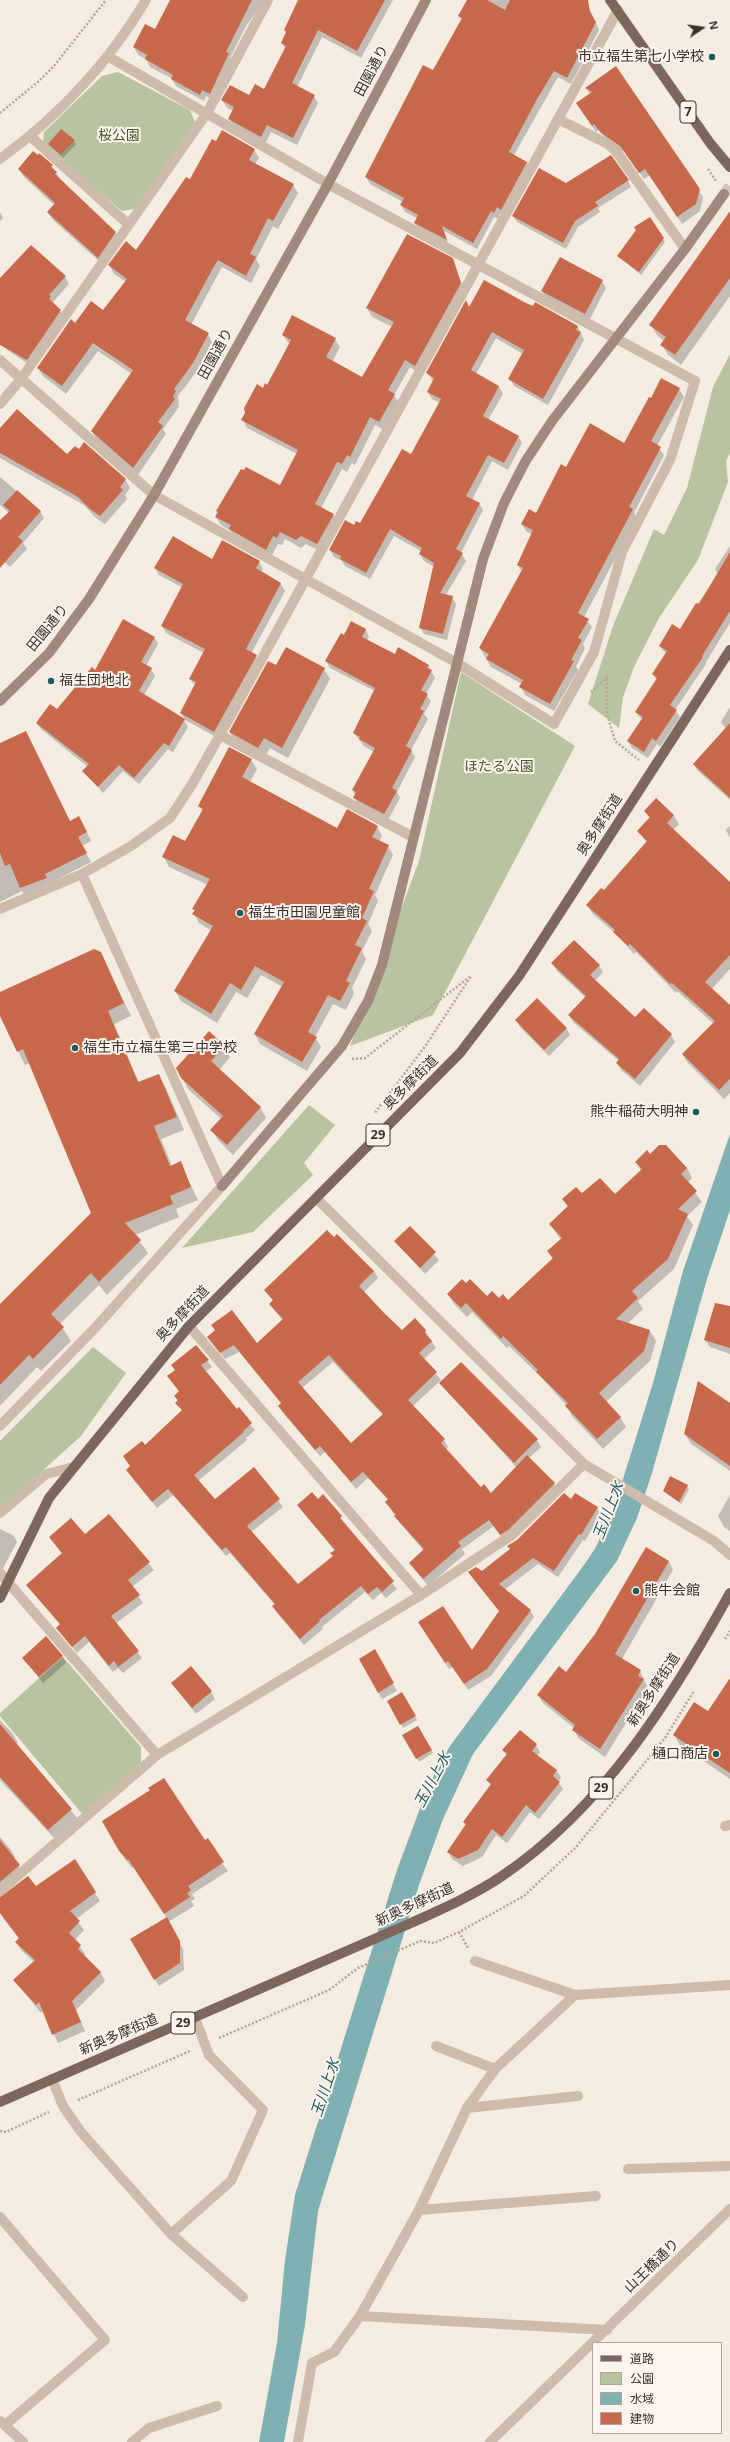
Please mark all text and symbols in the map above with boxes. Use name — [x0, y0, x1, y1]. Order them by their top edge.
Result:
north arrow — [682, 8, 722, 48]
text: N — [706, 19, 722, 31]
street label: 田園通り — [351, 42, 393, 100]
place label: 市立福生第七小学校 — [578, 49, 704, 65]
marker: 市立福生第七小学校 — [707, 52, 717, 62]
road number: 7 — [680, 101, 696, 123]
park label: 桜公園 — [98, 128, 140, 144]
street label: 田園通り — [195, 325, 237, 383]
street label: 田園通り — [24, 601, 72, 655]
place label: 福生団地北 — [59, 673, 129, 689]
marker: 福生団地北 — [46, 676, 56, 686]
park label: ほたる公園 — [464, 759, 534, 775]
street label: 奥多摩街道 — [574, 791, 626, 859]
place label: 福生市田園児童館 — [248, 905, 360, 921]
marker: 福生市田園児童館 — [235, 908, 245, 918]
place label: 福生市立福生第三中学校 — [83, 1040, 237, 1056]
marker: 福生市立福生第三中学校 — [70, 1043, 80, 1053]
street label: 奥多摩街道 — [380, 1052, 442, 1114]
place label: 熊牛稲荷大明神 — [590, 1104, 688, 1120]
marker: 熊牛稲荷大明神 — [691, 1107, 701, 1117]
road number: 29 — [366, 1124, 390, 1146]
street label: 奥多摩街道 — [153, 1283, 213, 1345]
water label: 玉川上水 — [590, 1480, 628, 1542]
place label: 熊牛会館 — [644, 1583, 700, 1599]
marker: 熊牛会館 — [631, 1586, 641, 1596]
street label: 新奥多摩街道 — [624, 1650, 684, 1730]
place label: 樋口商店 — [652, 1746, 708, 1762]
water label: 玉川上水 — [411, 1749, 455, 1811]
marker: 樋口商店 — [711, 1749, 721, 1759]
road number: 29 — [589, 1777, 613, 1799]
street label: 新奥多摩街道 — [373, 1880, 457, 1930]
street label: 新奥多摩街道 — [77, 2011, 161, 2059]
road number: 29 — [171, 2012, 195, 2034]
water label: 玉川上水 — [308, 2057, 344, 2119]
street label: 山王橋通り — [621, 2236, 683, 2296]
legend — [592, 2342, 722, 2434]
text: 道路 — [630, 2350, 654, 2367]
text: 公園 — [630, 2370, 654, 2387]
text: 水域 — [630, 2390, 654, 2407]
text: 建物 — [630, 2410, 654, 2427]

